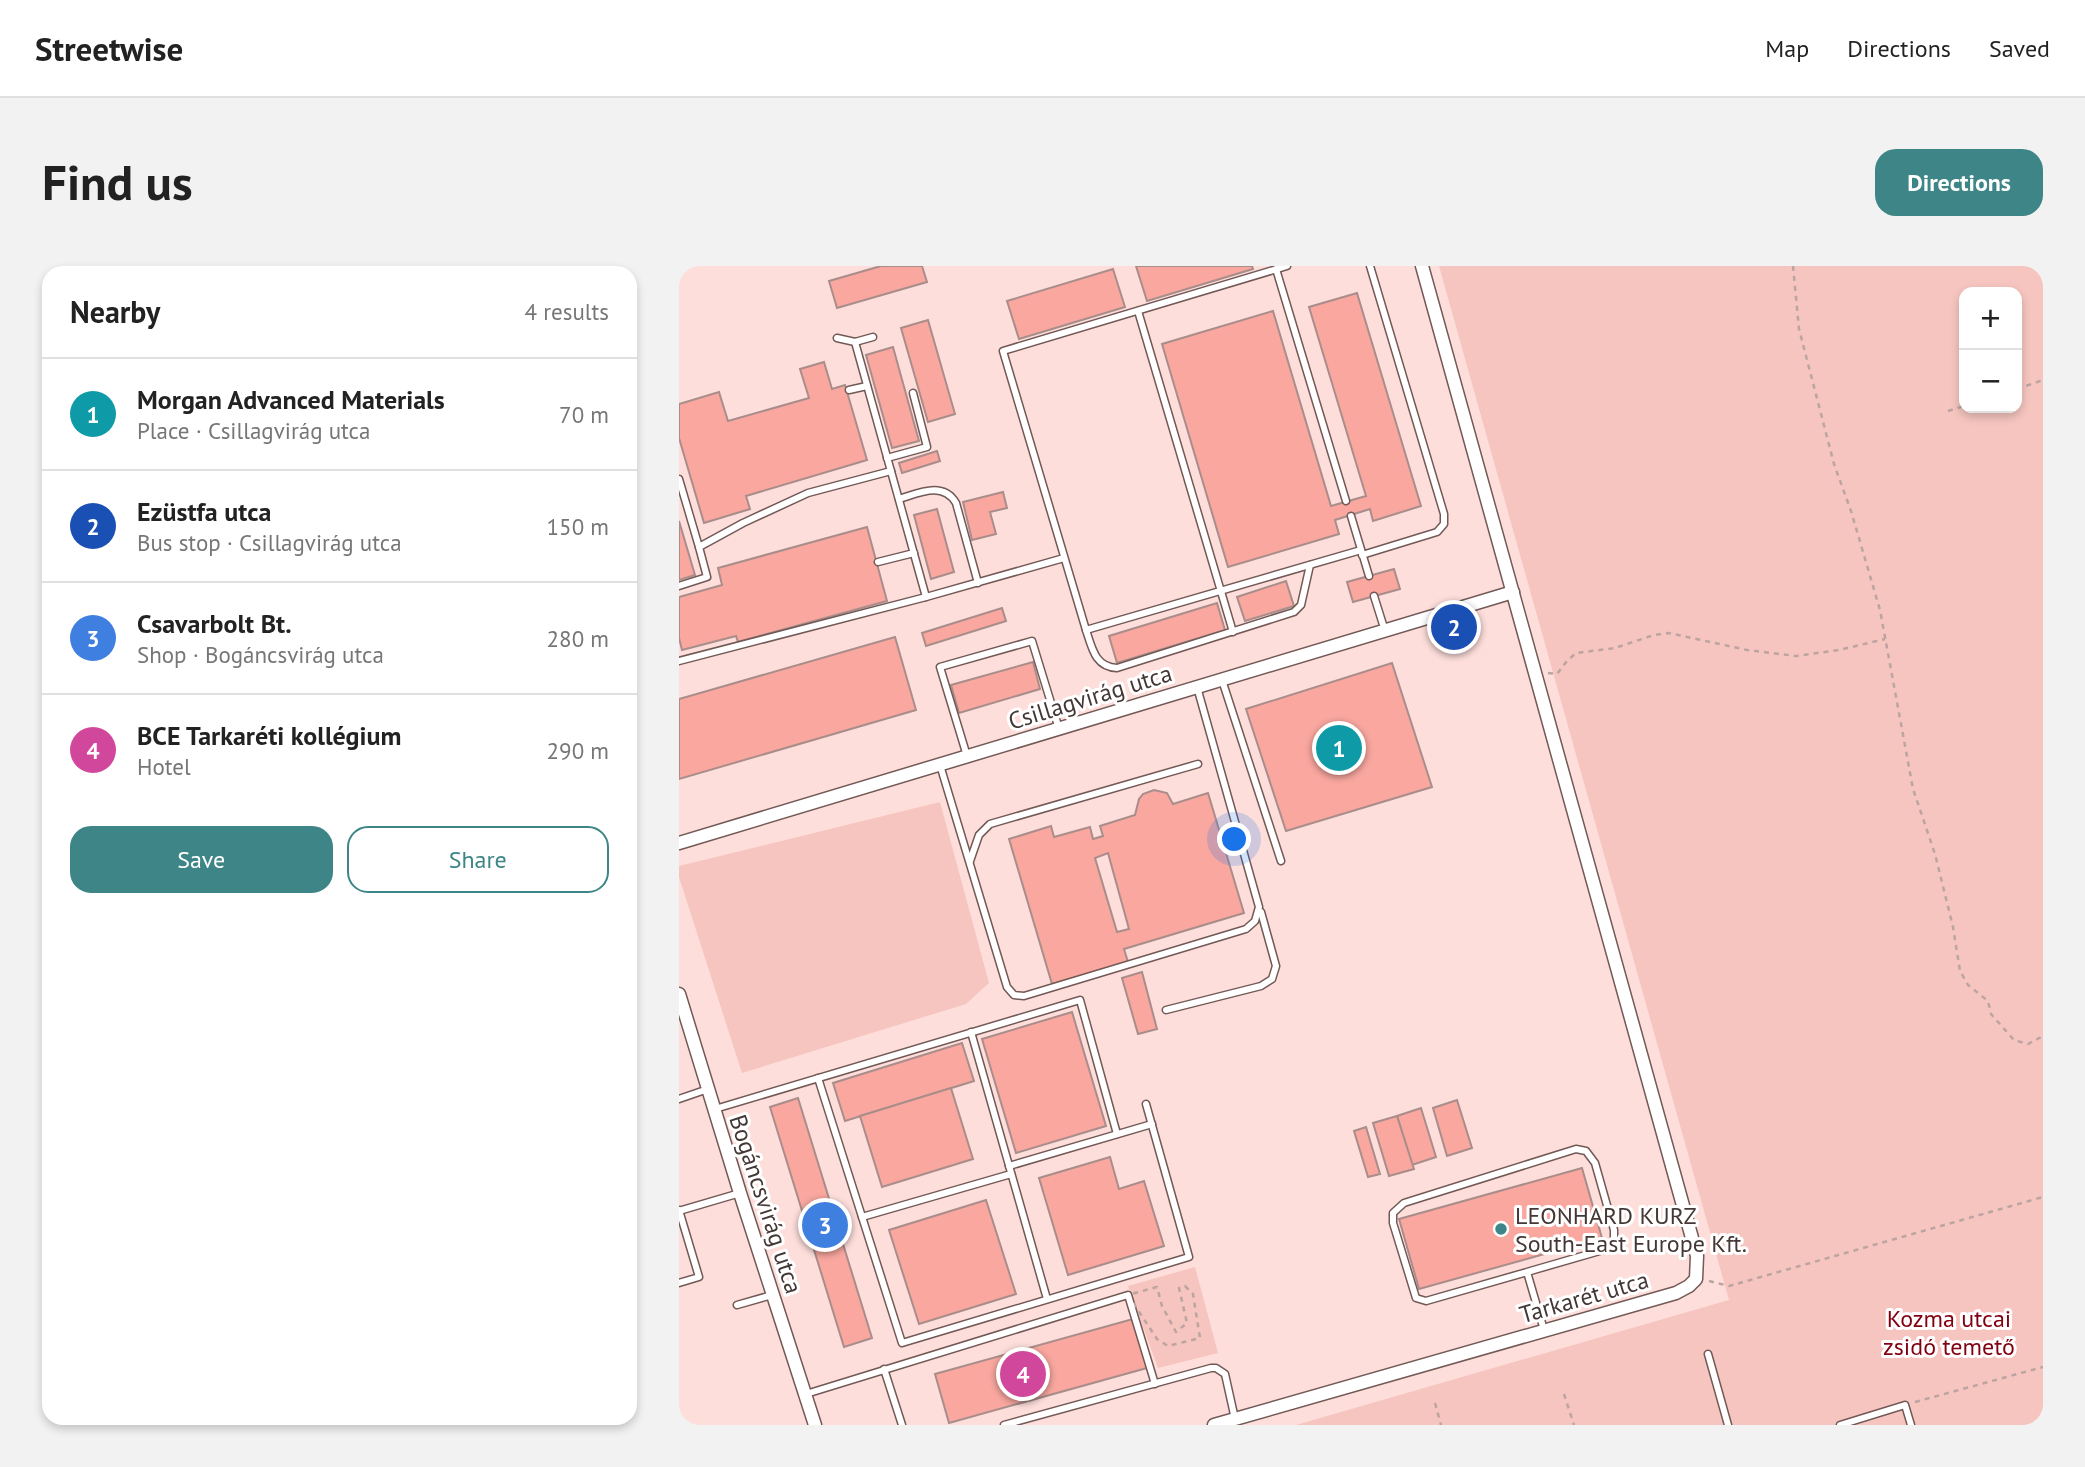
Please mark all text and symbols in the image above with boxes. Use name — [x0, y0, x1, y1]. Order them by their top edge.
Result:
text: Streetwise — [35, 27, 183, 70]
text: Map — [1765, 33, 1809, 64]
text: Directions — [1847, 33, 1951, 64]
text: Saved — [1989, 33, 2050, 64]
button: Directions — [1875, 149, 2043, 216]
text: Find us — [42, 150, 193, 214]
map controls — [1959, 287, 2022, 413]
button: + — [1959, 287, 2022, 350]
text: Nearby — [70, 292, 160, 331]
text: 4 results — [525, 297, 609, 326]
button: − — [1959, 350, 2022, 413]
text: Morgan Advanced Materials — [137, 383, 445, 416]
text: 1 — [86, 400, 100, 429]
text: 70 m — [559, 400, 609, 429]
text: Place · Csillagvirág utca — [137, 416, 370, 445]
text: Ezüstfa utca — [137, 495, 271, 528]
text: 2 — [86, 512, 100, 541]
text: 150 m — [547, 512, 609, 541]
text: Bus stop · Csillagvirág utca — [137, 528, 402, 557]
pin: 2 — [1431, 601, 1477, 653]
text: Csavarbolt Bt. — [137, 607, 292, 640]
text: 3 — [86, 624, 100, 653]
text: 280 m — [547, 624, 609, 653]
text: Shop · Bogáncsvirág utca — [137, 640, 384, 669]
street label: Csillagvirág utca — [1004, 657, 1176, 737]
text: BCE Tarkaréti kollégium — [137, 719, 401, 752]
pin: 1 — [1316, 722, 1362, 774]
text: 4 — [86, 736, 100, 765]
text: 290 m — [547, 736, 609, 765]
text: Hotel — [137, 752, 191, 781]
your location — [1217, 822, 1251, 856]
button: Save — [70, 826, 333, 893]
button: Share — [347, 826, 609, 893]
street label: Bogáncsvirág utca — [722, 1110, 810, 1298]
pin: 3 — [802, 1199, 848, 1251]
place label: LEONHARD KURZ South-East Europe Kft. — [1515, 1200, 1747, 1259]
marker: LEONHARD KURZ South-East Europe Kft. — [1493, 1221, 1509, 1237]
street label: Tarkarét utca — [1516, 1264, 1652, 1330]
park label: Kozma utcai zsidó temető — [1883, 1303, 2015, 1362]
pin: 4 — [1000, 1348, 1046, 1400]

